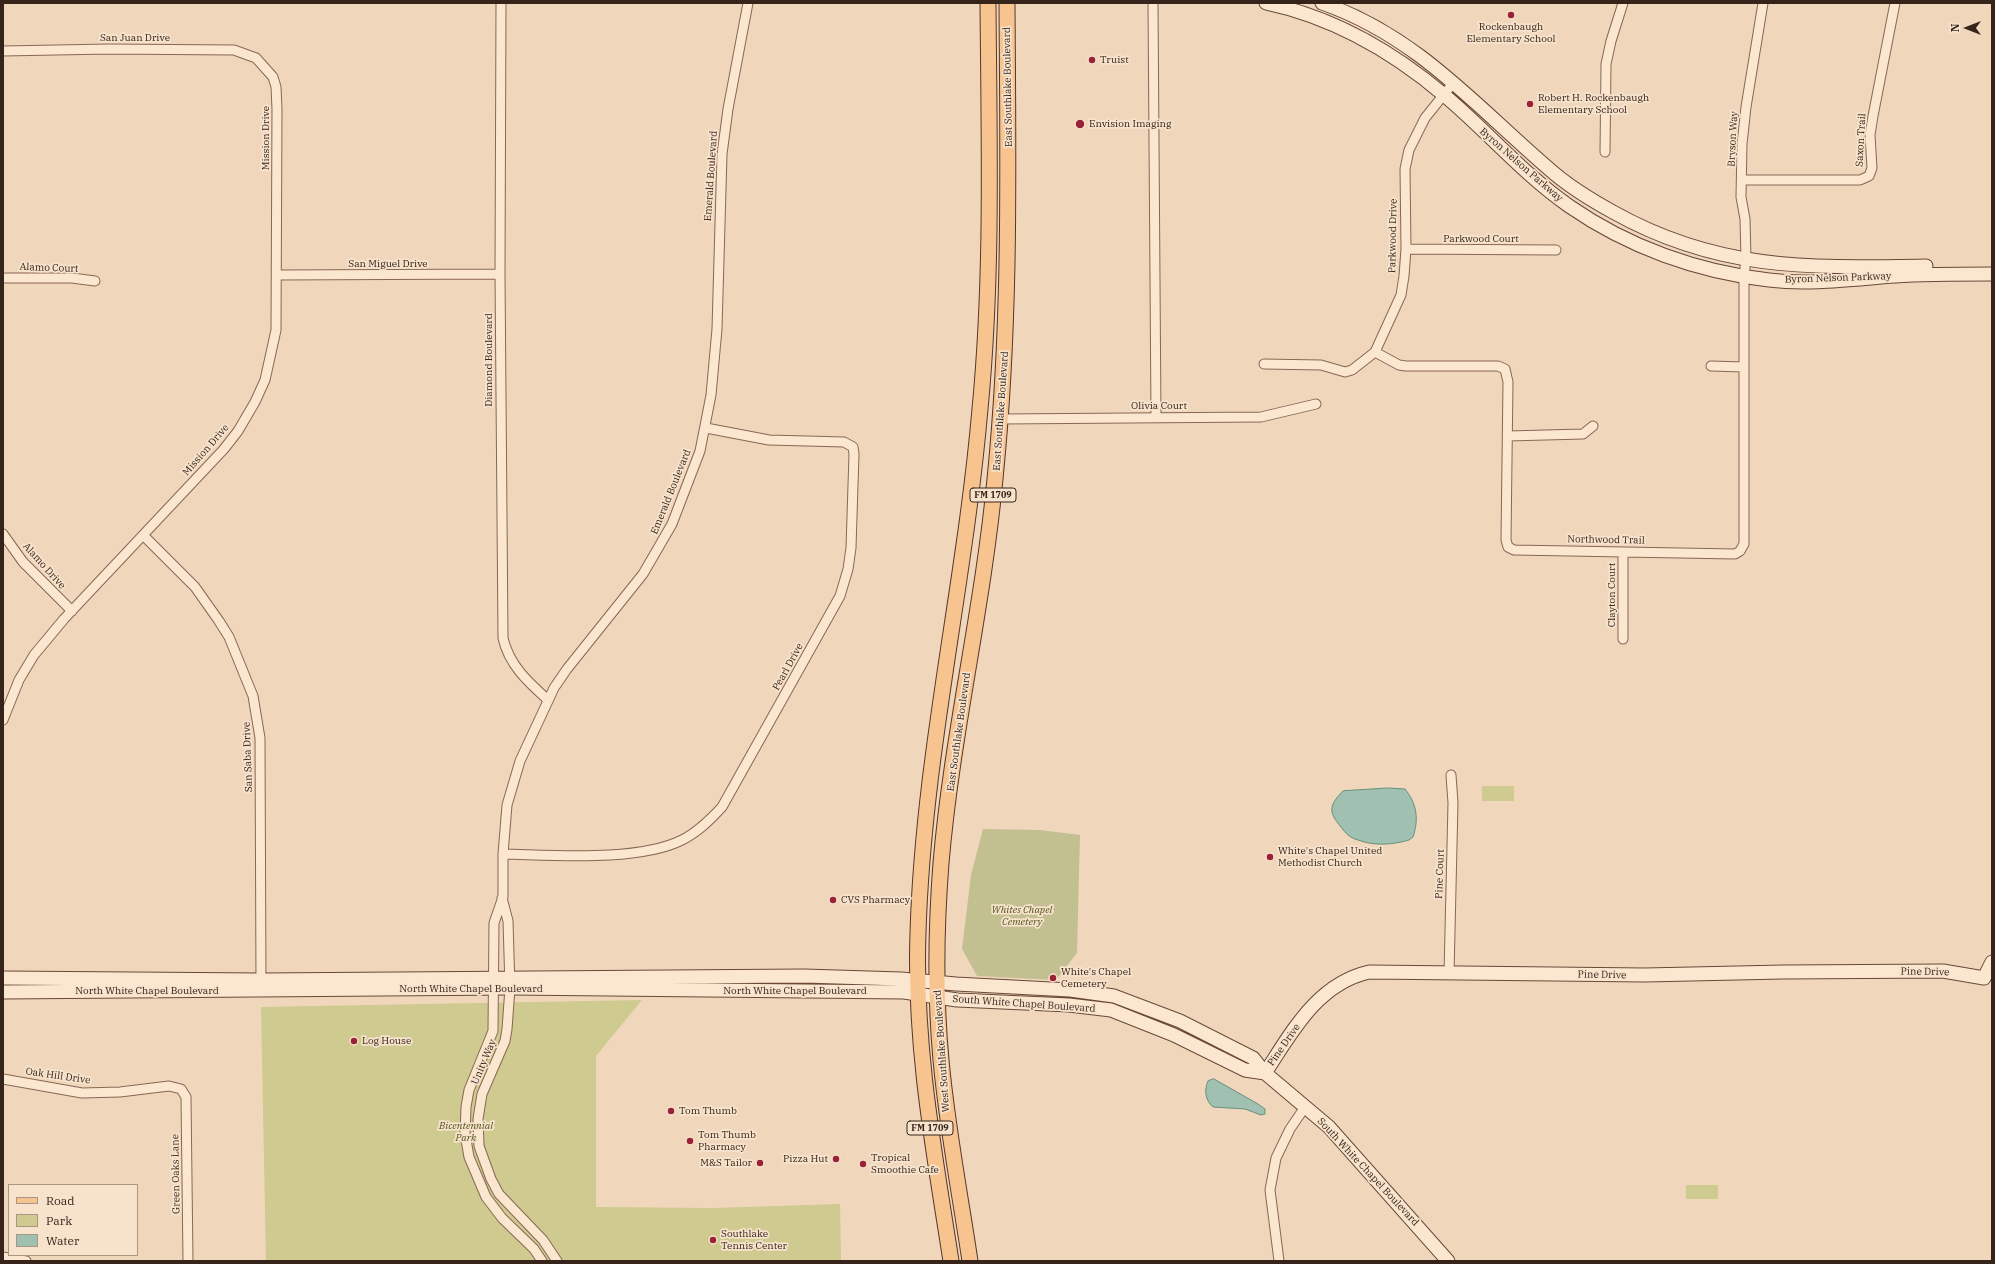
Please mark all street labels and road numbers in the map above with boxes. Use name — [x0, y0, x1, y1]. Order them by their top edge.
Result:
street label: East Southlake Boulevard — [1001, 27, 1015, 147]
street label: San Juan Drive — [100, 32, 170, 44]
street label: Mission Drive — [260, 106, 272, 170]
street label: Bryson Way — [1726, 111, 1740, 167]
street label: Saxon Trail — [1854, 113, 1868, 167]
street label: Byron Nelson Parkway — [1477, 126, 1565, 204]
street label: Emerald Boulevard — [702, 130, 720, 222]
street label: Parkwood Drive — [1386, 199, 1400, 273]
street label: Parkwood Court — [1443, 233, 1519, 245]
street label: San Miguel Drive — [348, 258, 428, 270]
street label: Alamo Court — [19, 261, 79, 275]
street label: Byron Nelson Parkway — [1785, 270, 1891, 286]
street label: Diamond Boulevard — [483, 313, 495, 407]
street label: East Southlake Boulevard — [991, 351, 1011, 471]
street label: Olivia Court — [1131, 400, 1187, 412]
street label: Mission Drive — [180, 422, 232, 478]
street label: Emerald Boulevard — [648, 448, 694, 536]
road number: FM 1709 — [970, 488, 1016, 502]
street label: Northwood Trail — [1567, 533, 1645, 547]
street label: Alamo Drive — [20, 540, 68, 592]
street label: Clayton Court — [1606, 563, 1618, 627]
street label: Pearl Drive — [770, 641, 806, 693]
street label: East Southlake Boulevard — [945, 672, 973, 792]
street label: San Saba Drive — [241, 722, 255, 792]
street label: Pine Court — [1433, 849, 1447, 899]
street label: Pine Drive — [1901, 966, 1949, 978]
street label: Pine Drive — [1578, 969, 1626, 981]
street label: North White Chapel Boulevard — [399, 983, 543, 995]
street label: North White Chapel Boulevard — [75, 985, 219, 997]
street label: North White Chapel Boulevard — [723, 985, 867, 997]
street label: West Southlake Boulevard — [932, 989, 952, 1113]
street label: South White Chapel Boulevard — [952, 993, 1096, 1015]
street label: Pine Drive — [1265, 1022, 1303, 1068]
street label: Unity Way — [469, 1038, 499, 1086]
street label: Oak Hill Drive — [25, 1066, 91, 1086]
street label: South White Chapel Boulevard — [1315, 1116, 1421, 1228]
road number: FM 1709 — [907, 1121, 953, 1135]
street label: Green Oaks Lane — [169, 1134, 183, 1214]

